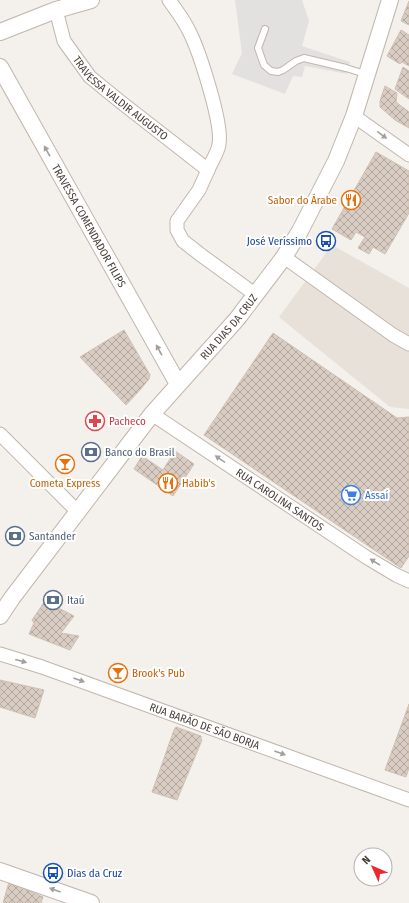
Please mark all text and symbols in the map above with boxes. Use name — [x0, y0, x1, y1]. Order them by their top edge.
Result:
street label: TRAVESSA VALDIR AUGUSTO — [70, 53, 171, 143]
one-way arrow — [376, 131, 387, 140]
one-way arrow — [44, 145, 51, 157]
street label: TRAVESSA COMENDADOR FILIPS — [49, 162, 129, 290]
restaurant icon: Sabor do Árabe — [340, 189, 362, 211]
place label: Sabor do Árabe — [268, 193, 337, 207]
bus stop icon: José Veríssimo — [315, 230, 337, 252]
place label: José Veríssimo — [247, 235, 312, 248]
street label: RUA DIAS DA CRUZ — [197, 292, 260, 362]
one-way arrow — [156, 344, 163, 356]
pharmacy icon: Pacheco — [84, 410, 106, 432]
place label: Pacheco — [109, 415, 146, 428]
bank icon: Banco do Brasil — [80, 441, 102, 463]
place label: Banco do Brasil — [105, 446, 175, 459]
bar icon: Cometa Express — [54, 453, 76, 475]
one-way arrow — [215, 455, 225, 463]
street label: RUA CAROLINA SANTOS — [234, 466, 327, 534]
restaurant icon: Habib's — [157, 472, 179, 494]
place label: Cometa Express — [30, 477, 101, 490]
place label: Habib's — [182, 477, 216, 490]
supermarket icon: Assaí — [340, 484, 362, 506]
place label: Assaí — [365, 489, 388, 502]
bank icon: Santander — [4, 525, 26, 547]
place label: Santander — [29, 530, 76, 543]
one-way arrow — [369, 559, 381, 566]
bank icon: Itaú — [42, 589, 64, 611]
place label: Itaú — [67, 594, 85, 607]
one-way arrow — [15, 659, 27, 665]
bar icon: Brook's Pub — [107, 662, 129, 684]
place label: Brook's Pub — [132, 667, 185, 680]
one-way arrow — [73, 678, 85, 684]
street label: RUA BARÃO DE SÃO BORJA — [148, 700, 262, 752]
one-way arrow — [275, 751, 287, 757]
north arrow — [353, 847, 393, 887]
text: N — [359, 853, 373, 867]
bus stop icon: Dias da Cruz — [42, 862, 64, 884]
place label: Dias da Cruz — [67, 867, 123, 880]
one-way arrow — [48, 887, 60, 893]

